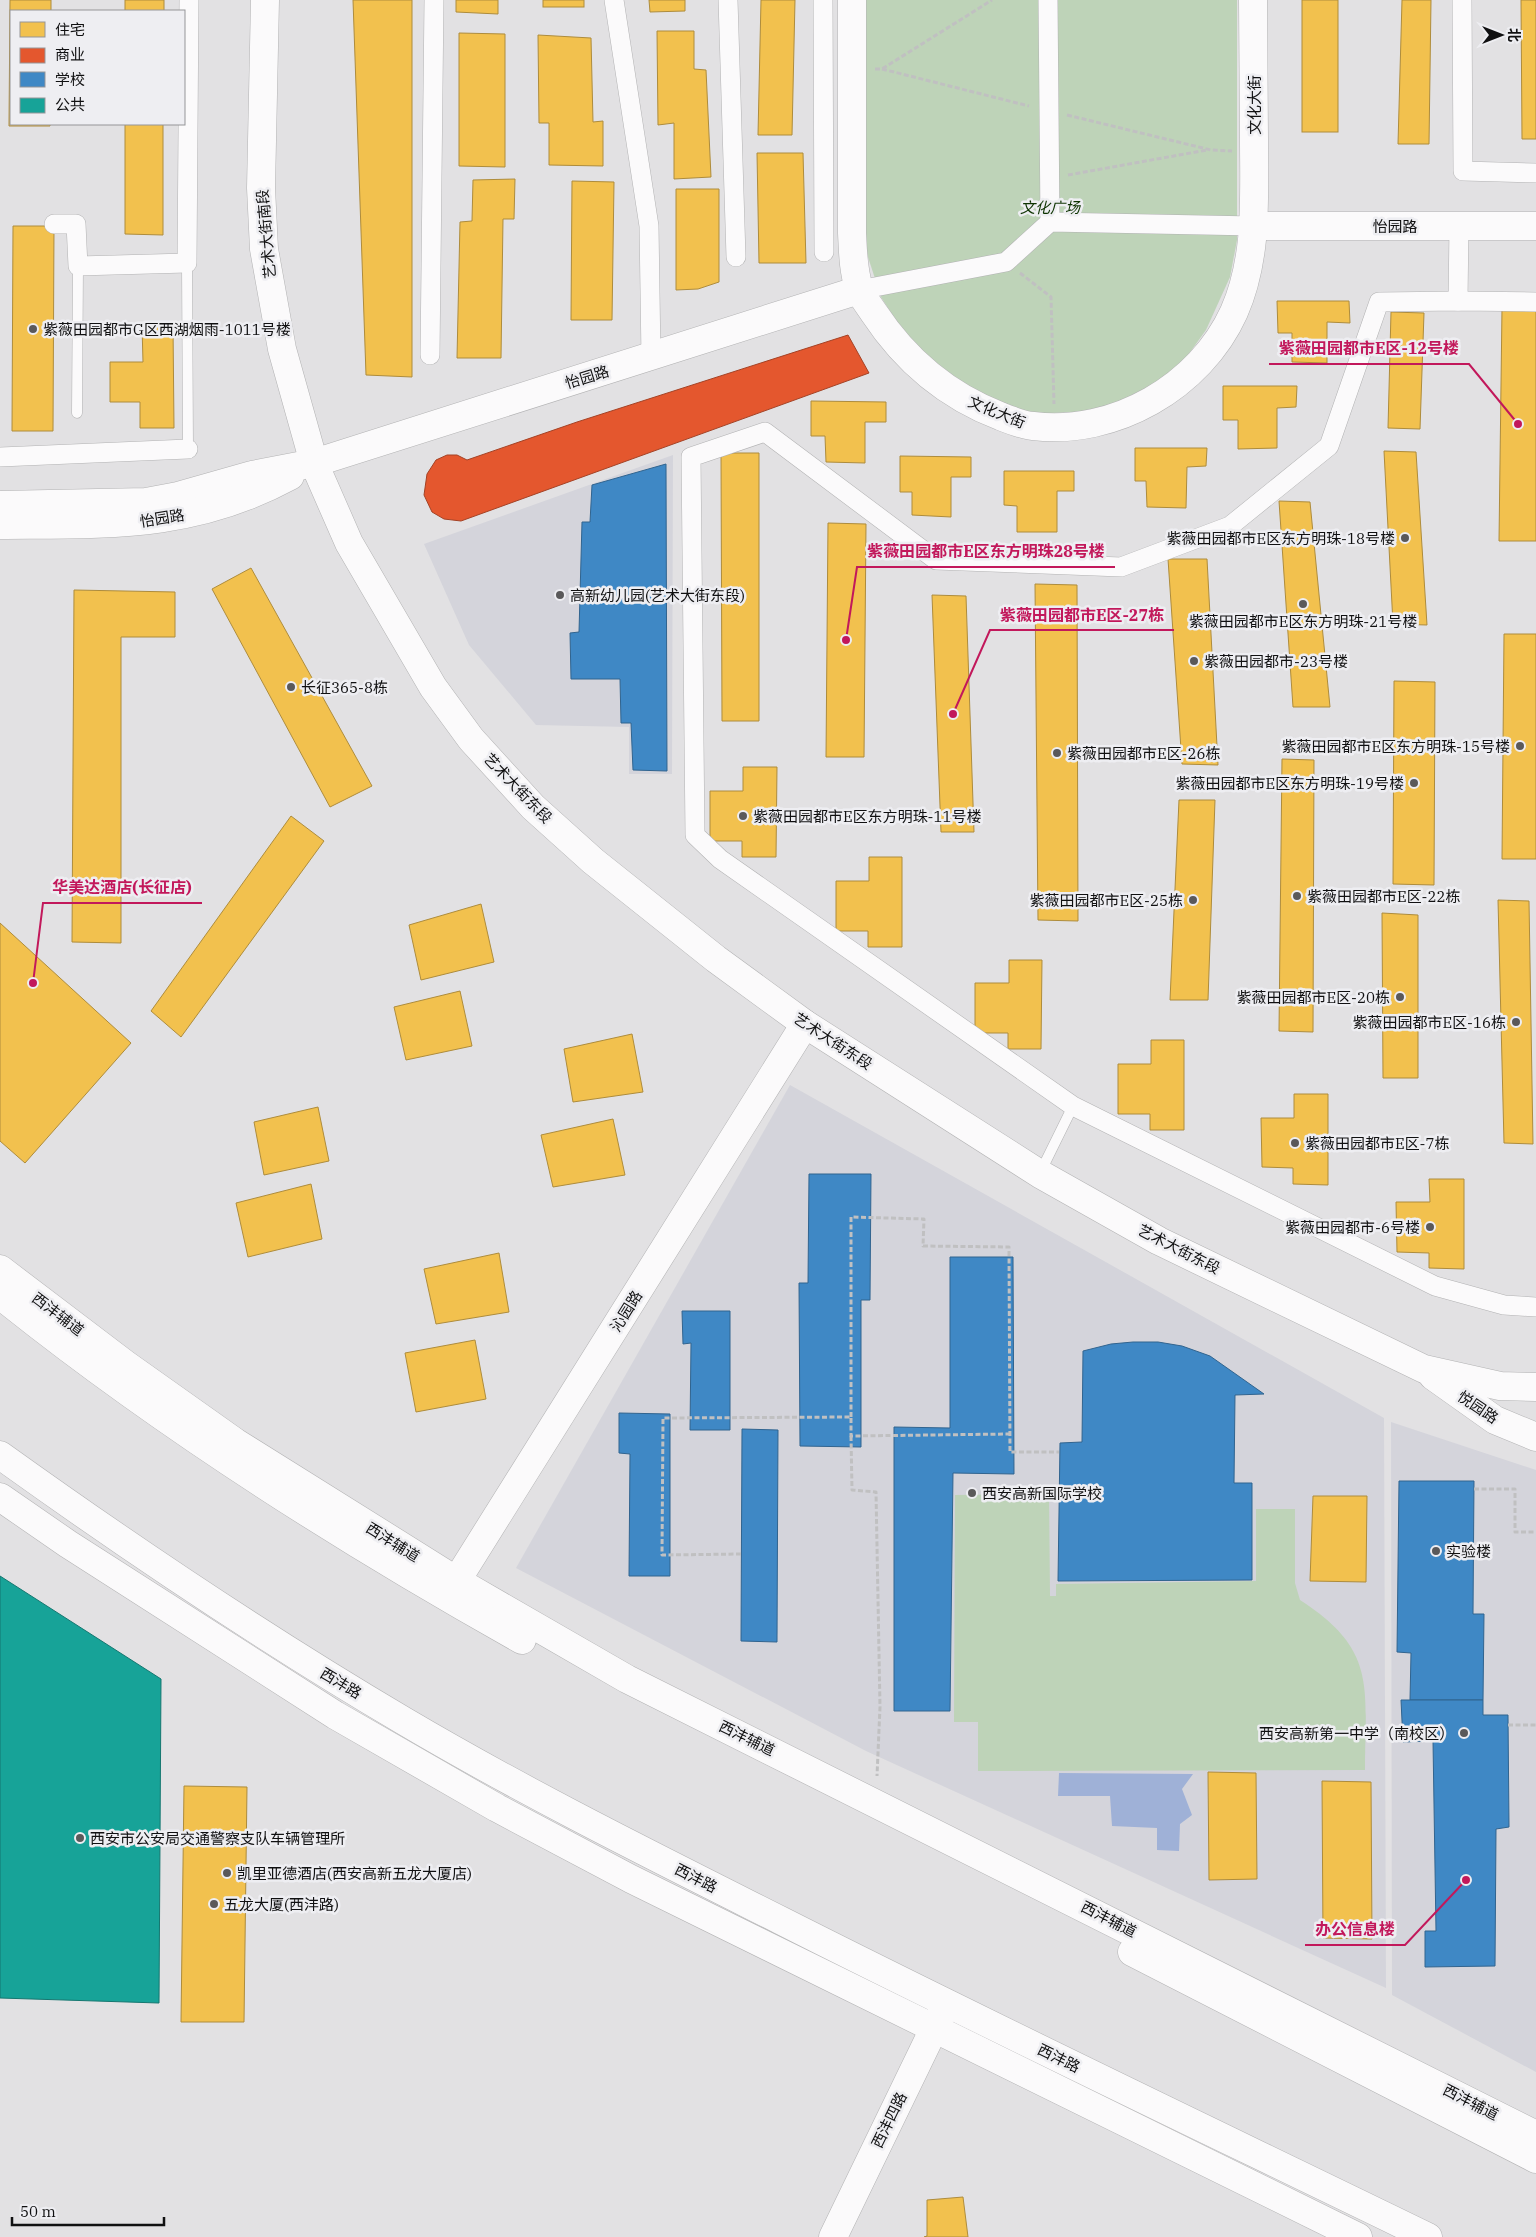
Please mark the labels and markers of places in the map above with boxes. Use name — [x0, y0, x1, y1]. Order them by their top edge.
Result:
place label: 紫薇田园都市G区西湖烟雨-1011号楼 — [43, 320, 291, 339]
marker: 紫薇田园都市G区西湖烟雨-1011号楼 — [27, 323, 39, 335]
callout: 紫薇田园都市E区-12号楼 — [1269, 333, 1469, 364]
place label: 紫薇田园都市E区东方明珠-18号楼 — [1166, 529, 1395, 548]
marker: 紫薇田园都市E区东方明珠-18号楼 — [1399, 532, 1411, 544]
callout: 紫薇田园都市E区东方明珠28号楼 — [857, 536, 1115, 567]
place label: 高新幼儿园(艺术大街东段) — [570, 586, 745, 605]
marker: 高新幼儿园(艺术大街东段) — [554, 589, 566, 601]
marker: 紫薇田园都市E区东方明珠-21号楼 — [1297, 598, 1309, 610]
callout: 紫薇田园都市E区-27栋 — [990, 599, 1174, 630]
place label: 紫薇田园都市E区东方明珠-21号楼 — [1189, 612, 1417, 631]
place label: 紫薇田园都市-23号楼 — [1204, 652, 1348, 671]
marker: 紫薇田园都市-23号楼 — [1188, 655, 1200, 667]
place label: 长征365-8栋 — [301, 678, 388, 697]
marker: 长征365-8栋 — [285, 681, 297, 693]
place label: 紫薇田园都市E区东方明珠-15号楼 — [1281, 737, 1510, 756]
marker: 紫薇田园都市E区东方明珠-15号楼 — [1514, 740, 1526, 752]
place label: 紫薇田园都市E区-26栋 — [1067, 744, 1221, 763]
marker: 紫薇田园都市E区-26栋 — [1051, 747, 1063, 759]
place label: 紫薇田园都市E区东方明珠-19号楼 — [1175, 774, 1404, 793]
marker: 紫薇田园都市E区东方明珠-19号楼 — [1408, 777, 1420, 789]
place label: 紫薇田园都市E区东方明珠-11号楼 — [753, 807, 982, 826]
marker: 紫薇田园都市E区东方明珠-11号楼 — [737, 810, 749, 822]
callout: 华美达酒店(长征店) — [43, 872, 202, 903]
place label: 紫薇田园都市E区-22栋 — [1307, 887, 1461, 906]
marker: 紫薇田园都市E区-22栋 — [1291, 890, 1303, 902]
place label: 紫薇田园都市E区-25栋 — [1029, 891, 1183, 910]
marker: 紫薇田园都市E区-25栋 — [1187, 894, 1199, 906]
place label: 紫薇田园都市E区-20栋 — [1236, 988, 1390, 1007]
marker: 紫薇田园都市E区-20栋 — [1394, 991, 1406, 1003]
place label: 紫薇田园都市E区-16栋 — [1352, 1013, 1506, 1032]
marker: 紫薇田园都市E区-16栋 — [1510, 1016, 1522, 1028]
place label: 紫薇田园都市E区-7栋 — [1305, 1134, 1450, 1153]
marker: 紫薇田园都市E区-7栋 — [1289, 1137, 1301, 1149]
place label: 紫薇田园都市-6号楼 — [1285, 1218, 1420, 1237]
marker: 紫薇田园都市-6号楼 — [1424, 1221, 1436, 1233]
place label: 西安高新国际学校 — [982, 1484, 1102, 1503]
marker: 西安高新国际学校 — [966, 1487, 978, 1499]
place label: 实验楼 — [1446, 1542, 1491, 1561]
marker: 实验楼 — [1430, 1545, 1442, 1557]
place label: 西安高新第一中学（南校区） — [1259, 1724, 1454, 1743]
marker: 西安高新第一中学（南校区） — [1458, 1727, 1470, 1739]
place label: 西安市公安局交通警察支队车辆管理所 — [90, 1829, 345, 1848]
marker: 西安市公安局交通警察支队车辆管理所 — [74, 1832, 86, 1844]
place label: 凯里亚德酒店(西安高新五龙大厦店) — [237, 1864, 472, 1883]
marker: 凯里亚德酒店(西安高新五龙大厦店) — [221, 1867, 233, 1879]
place label: 五龙大厦(西沣路) — [224, 1895, 339, 1914]
marker: 五龙大厦(西沣路) — [208, 1898, 220, 1910]
callout: 办公信息楼 — [1305, 1914, 1405, 1945]

